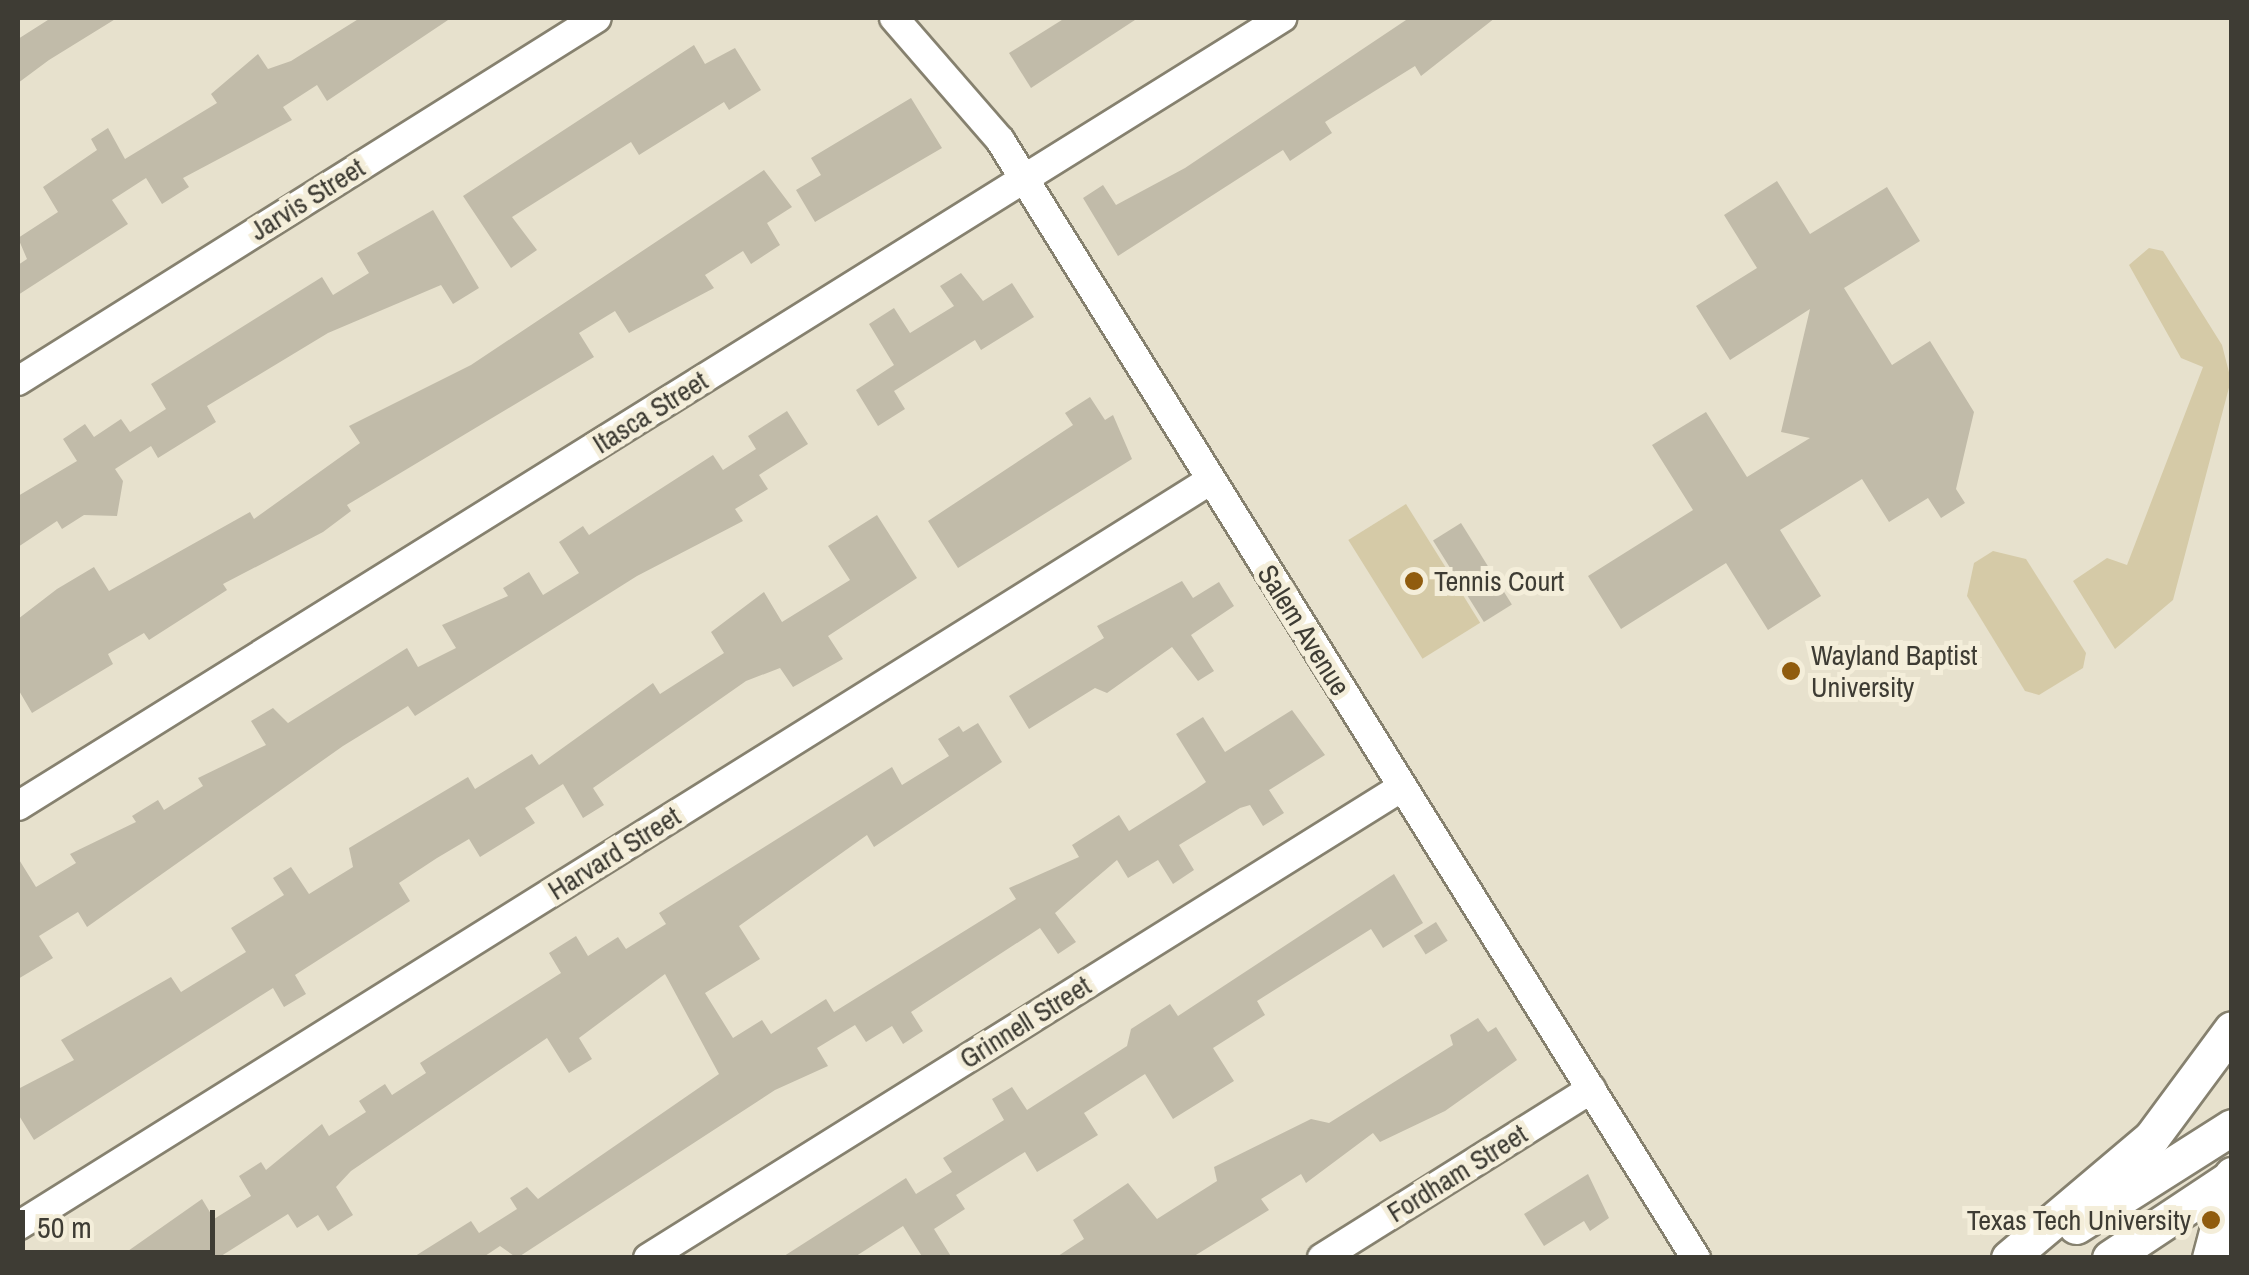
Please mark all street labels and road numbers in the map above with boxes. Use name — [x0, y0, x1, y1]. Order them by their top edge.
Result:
street label: Jarvis Street — [243, 151, 371, 247]
street label: Itasca Street — [586, 364, 714, 460]
street label: Salem Avenue — [1250, 558, 1358, 702]
street label: Harvard Street — [542, 799, 686, 907]
street label: Grinnell Street — [953, 969, 1097, 1075]
street label: Fordham Street — [1381, 1117, 1533, 1229]

